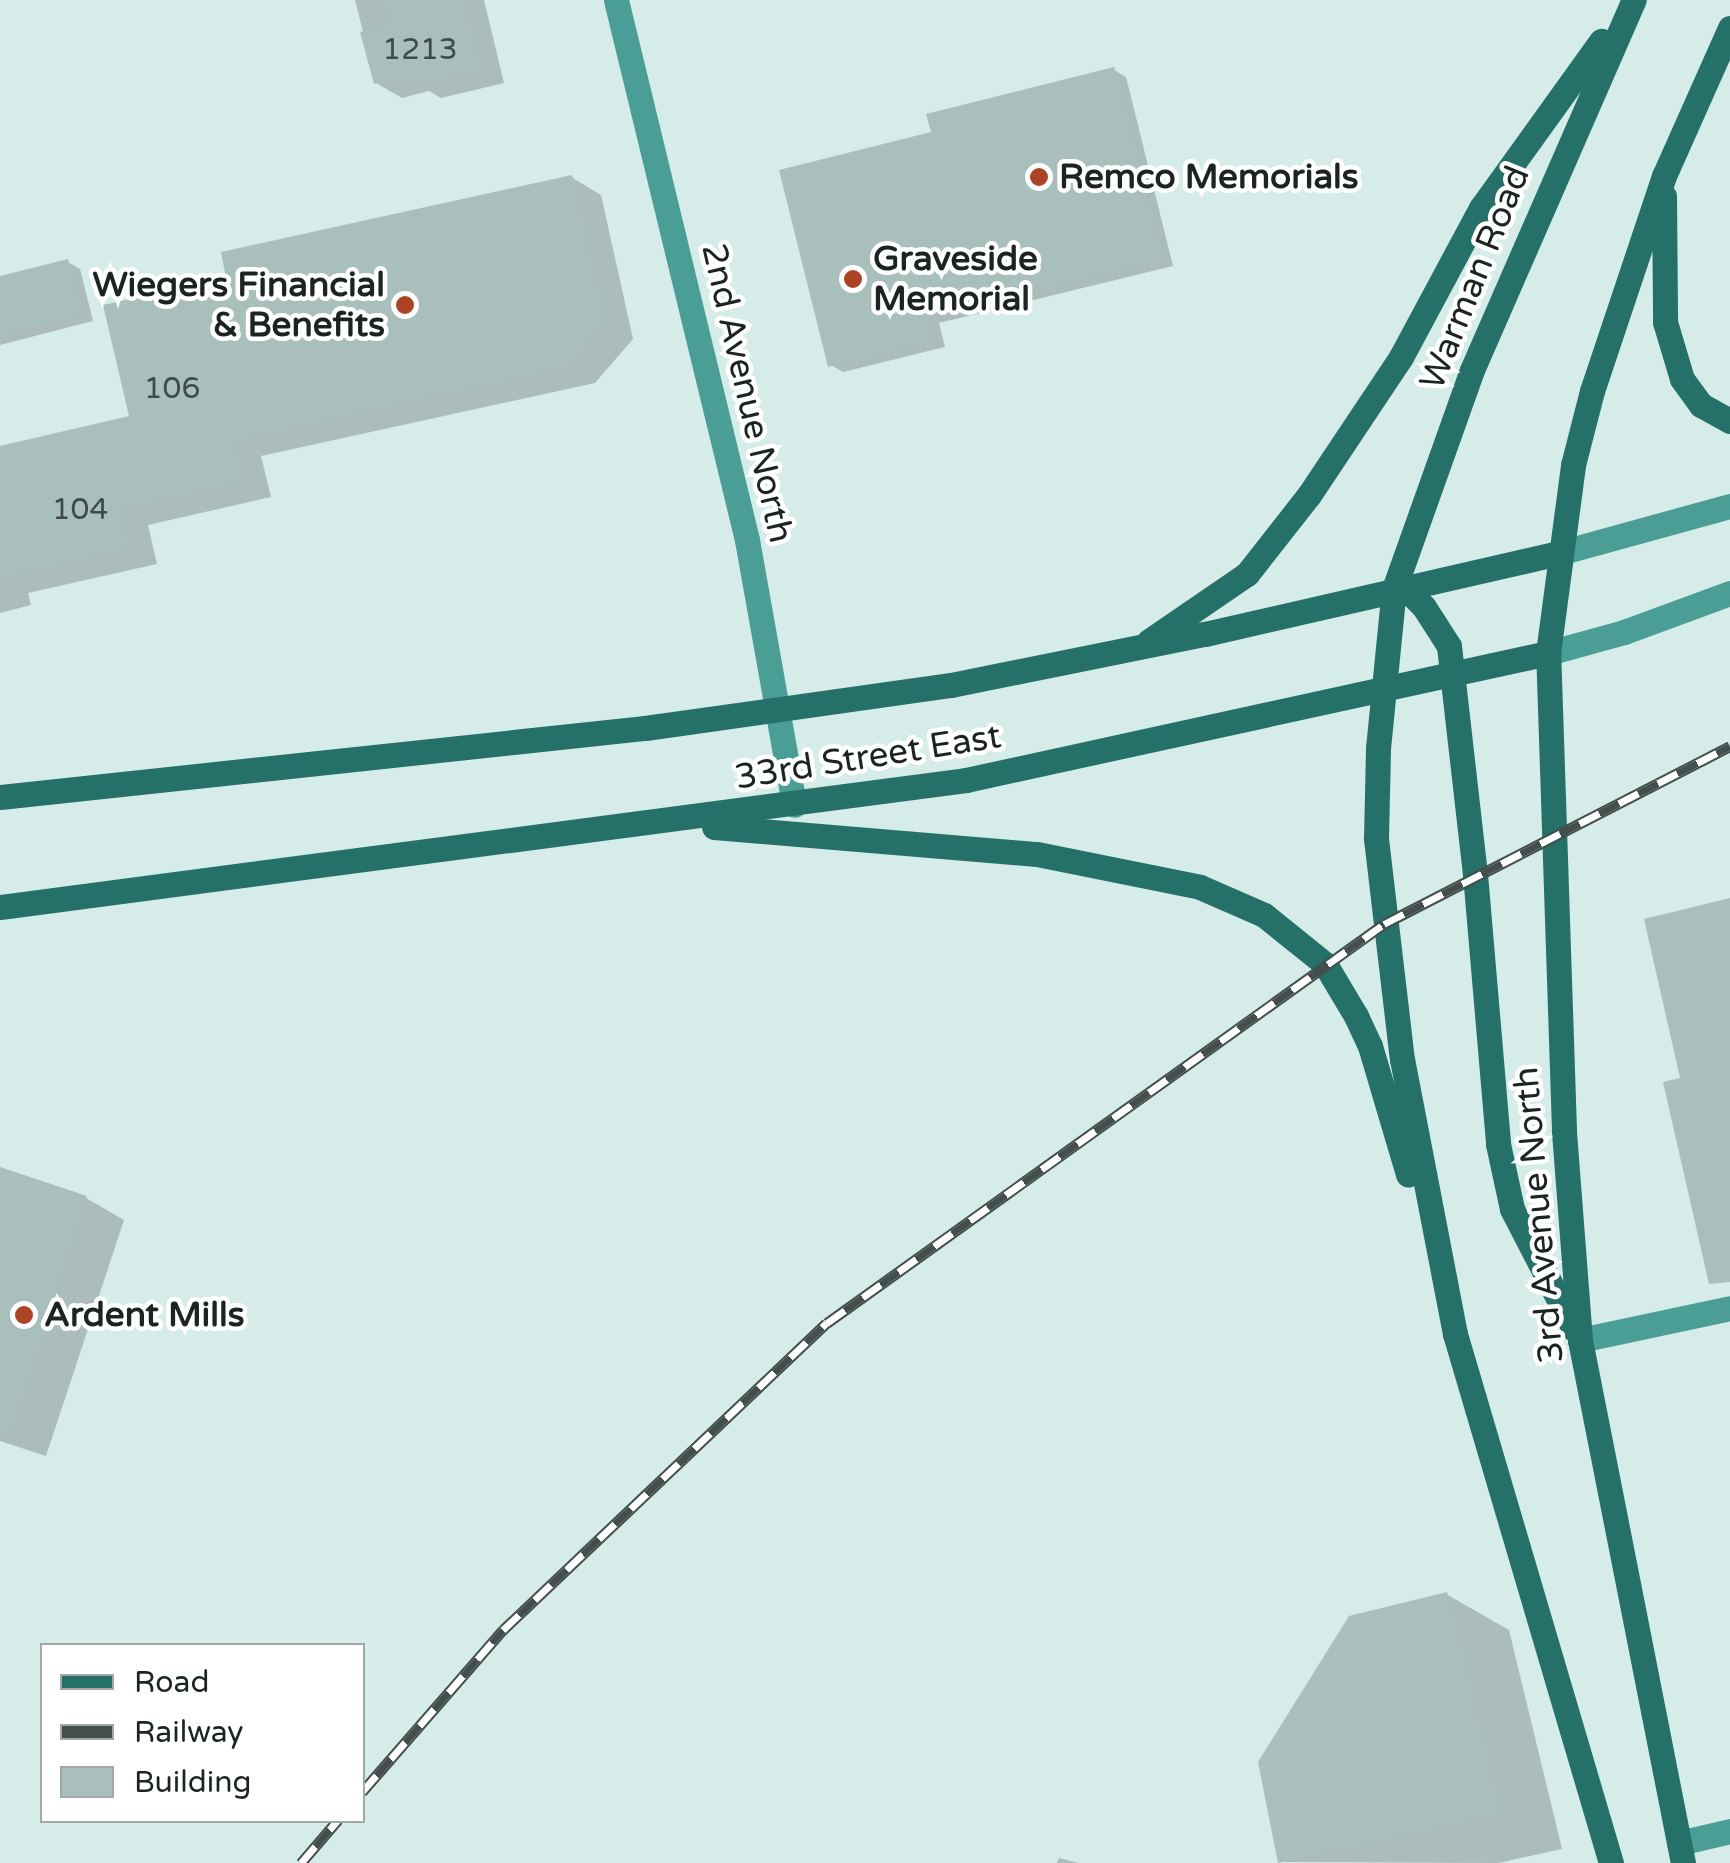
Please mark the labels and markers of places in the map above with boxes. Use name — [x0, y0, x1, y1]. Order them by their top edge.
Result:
place label: Remco Memorials — [1059, 156, 1359, 198]
marker: Remco Memorials — [1028, 166, 1050, 188]
place label: Graveside Memorial — [873, 238, 1038, 320]
place label: Wiegers Financial & Benefits — [93, 264, 385, 346]
marker: Graveside Memorial — [842, 268, 864, 290]
marker: Wiegers Financial & Benefits — [394, 294, 416, 316]
place label: Ardent Mills — [44, 1294, 244, 1336]
marker: Ardent Mills — [13, 1304, 35, 1326]

